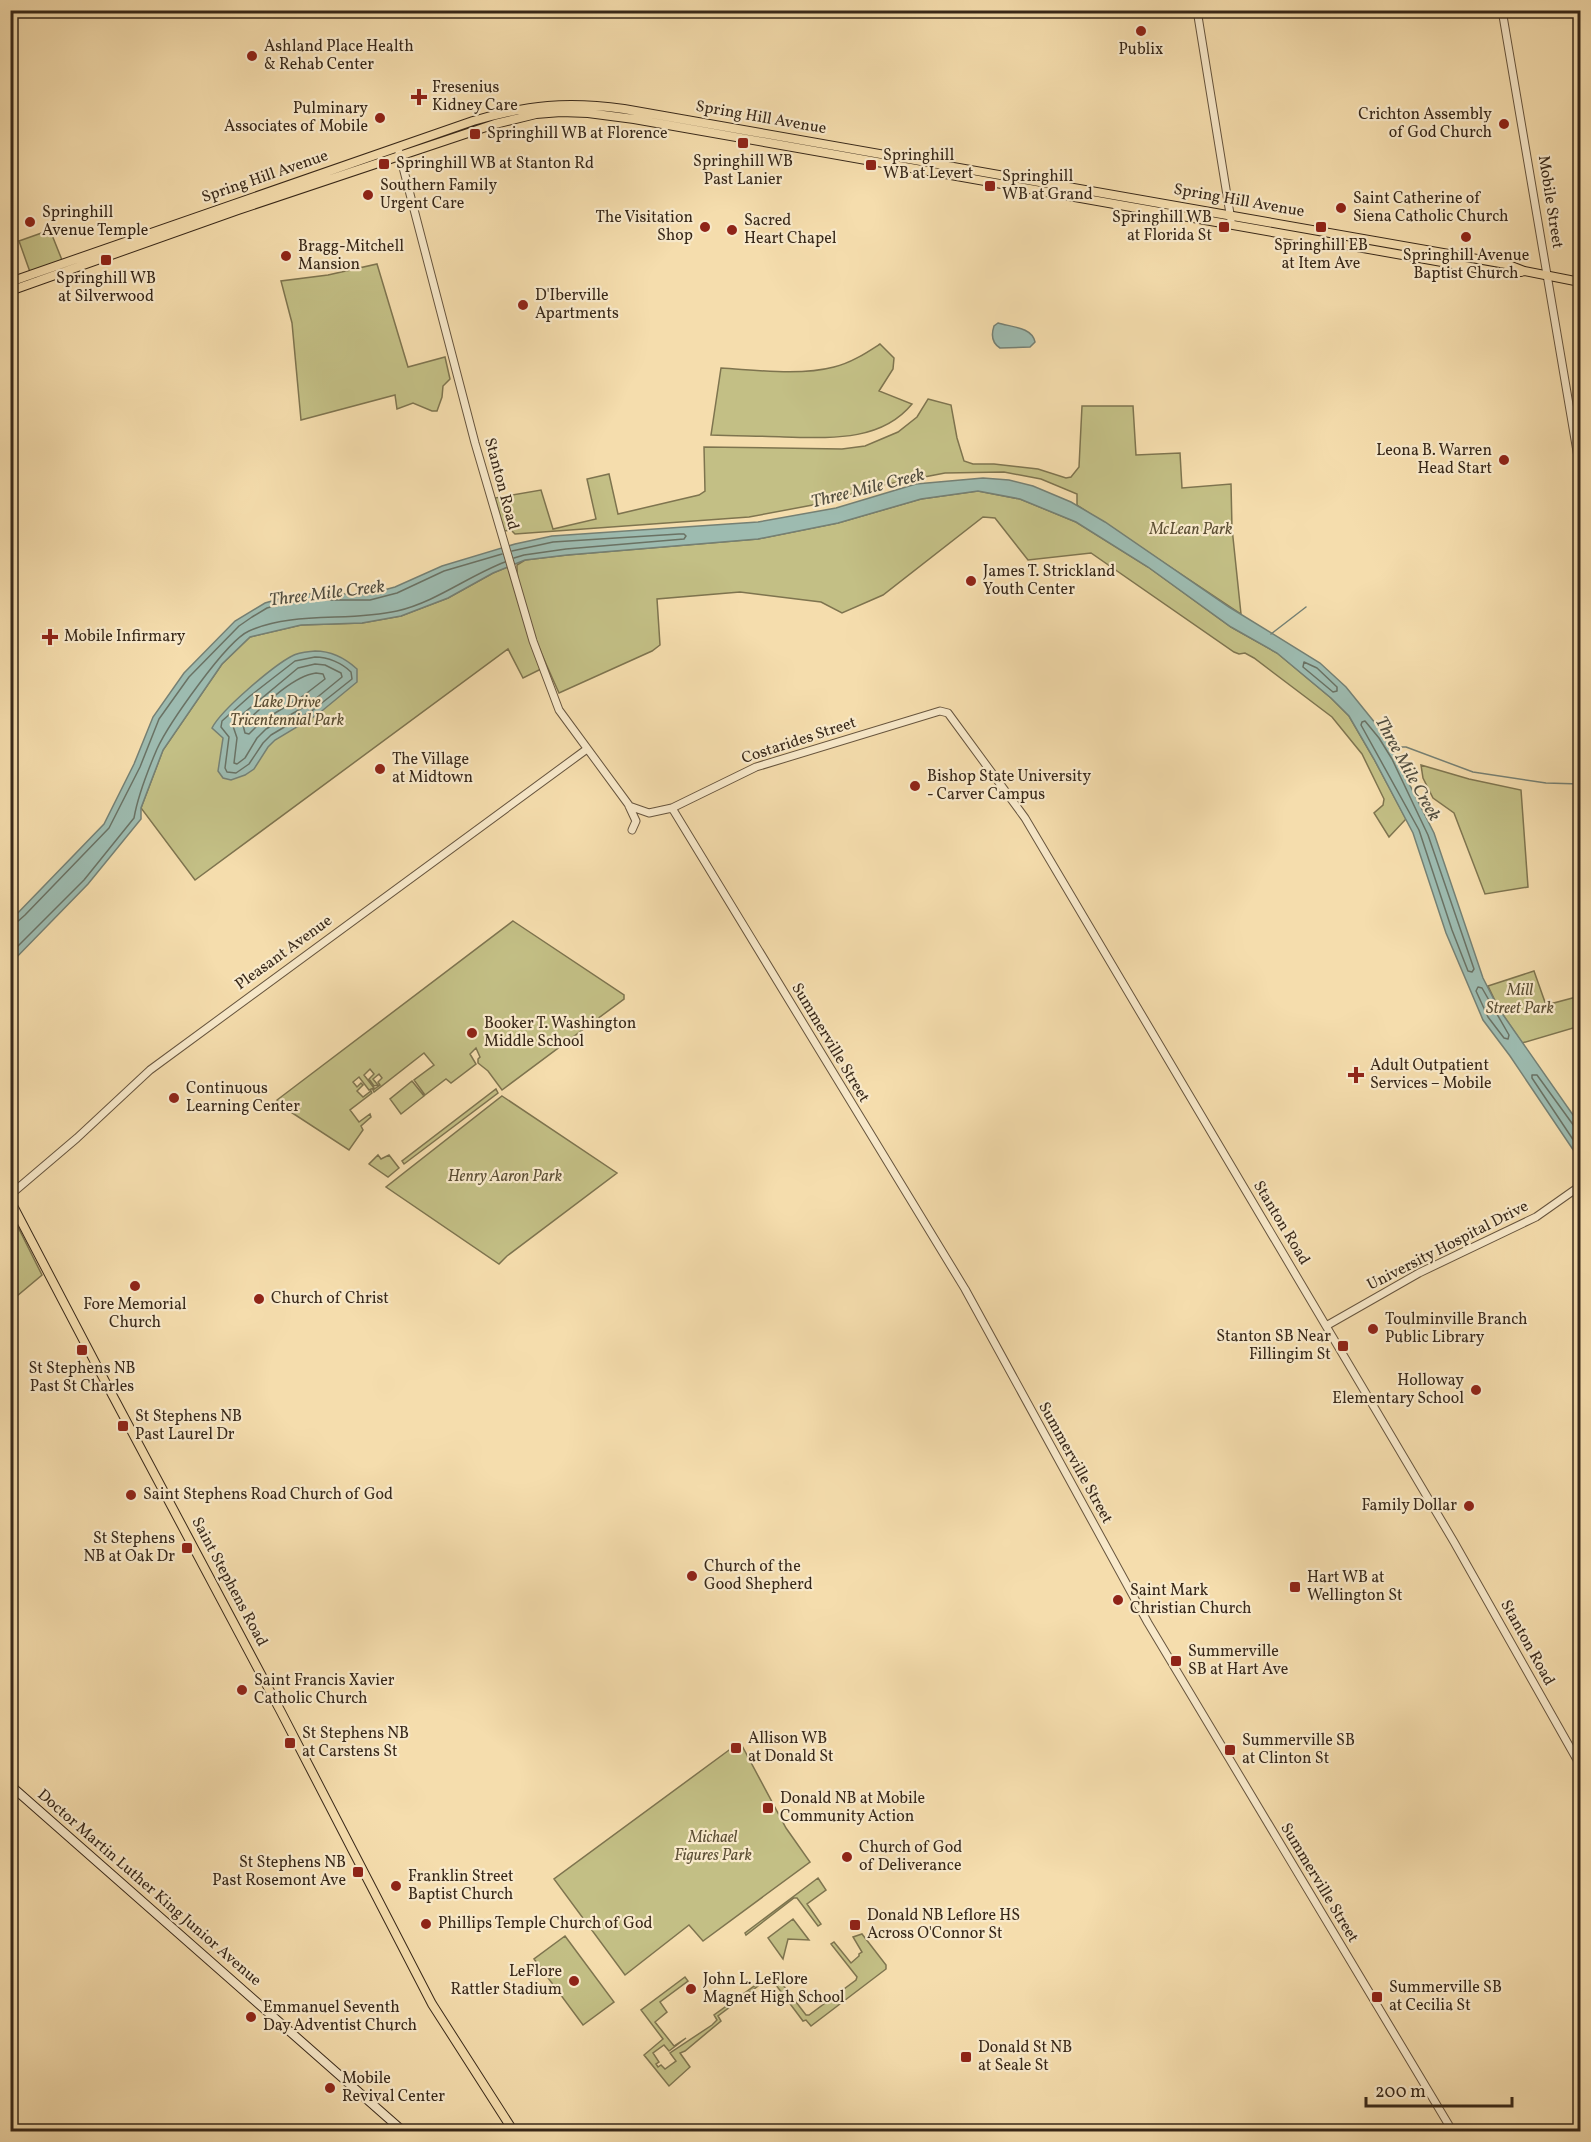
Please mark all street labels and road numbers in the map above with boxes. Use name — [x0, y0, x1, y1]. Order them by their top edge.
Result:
street label: Spring Hill Avenue — [694, 96, 828, 140]
street label: Spring Hill Avenue — [199, 145, 331, 209]
street label: Mobile Street — [1532, 154, 1568, 251]
street label: Spring Hill Avenue — [1172, 179, 1306, 223]
street label: Stanton Road — [478, 435, 524, 533]
street label: Costarides Street — [739, 712, 860, 770]
street label: Pleasant Avenue — [231, 910, 337, 996]
street label: Summerville Street — [786, 979, 875, 1107]
street label: Stanton Road — [1247, 1177, 1315, 1269]
street label: University Hospital Drive — [1364, 1196, 1532, 1296]
street label: Summerville Street — [1032, 1398, 1118, 1528]
street label: Saint Stephens Road — [186, 1513, 272, 1651]
street label: Stanton Road — [1494, 1596, 1560, 1690]
street label: Doctor Martin Luther King Junior Avenue — [32, 1784, 266, 1992]
street label: Summerville Street — [1275, 1819, 1364, 1947]

